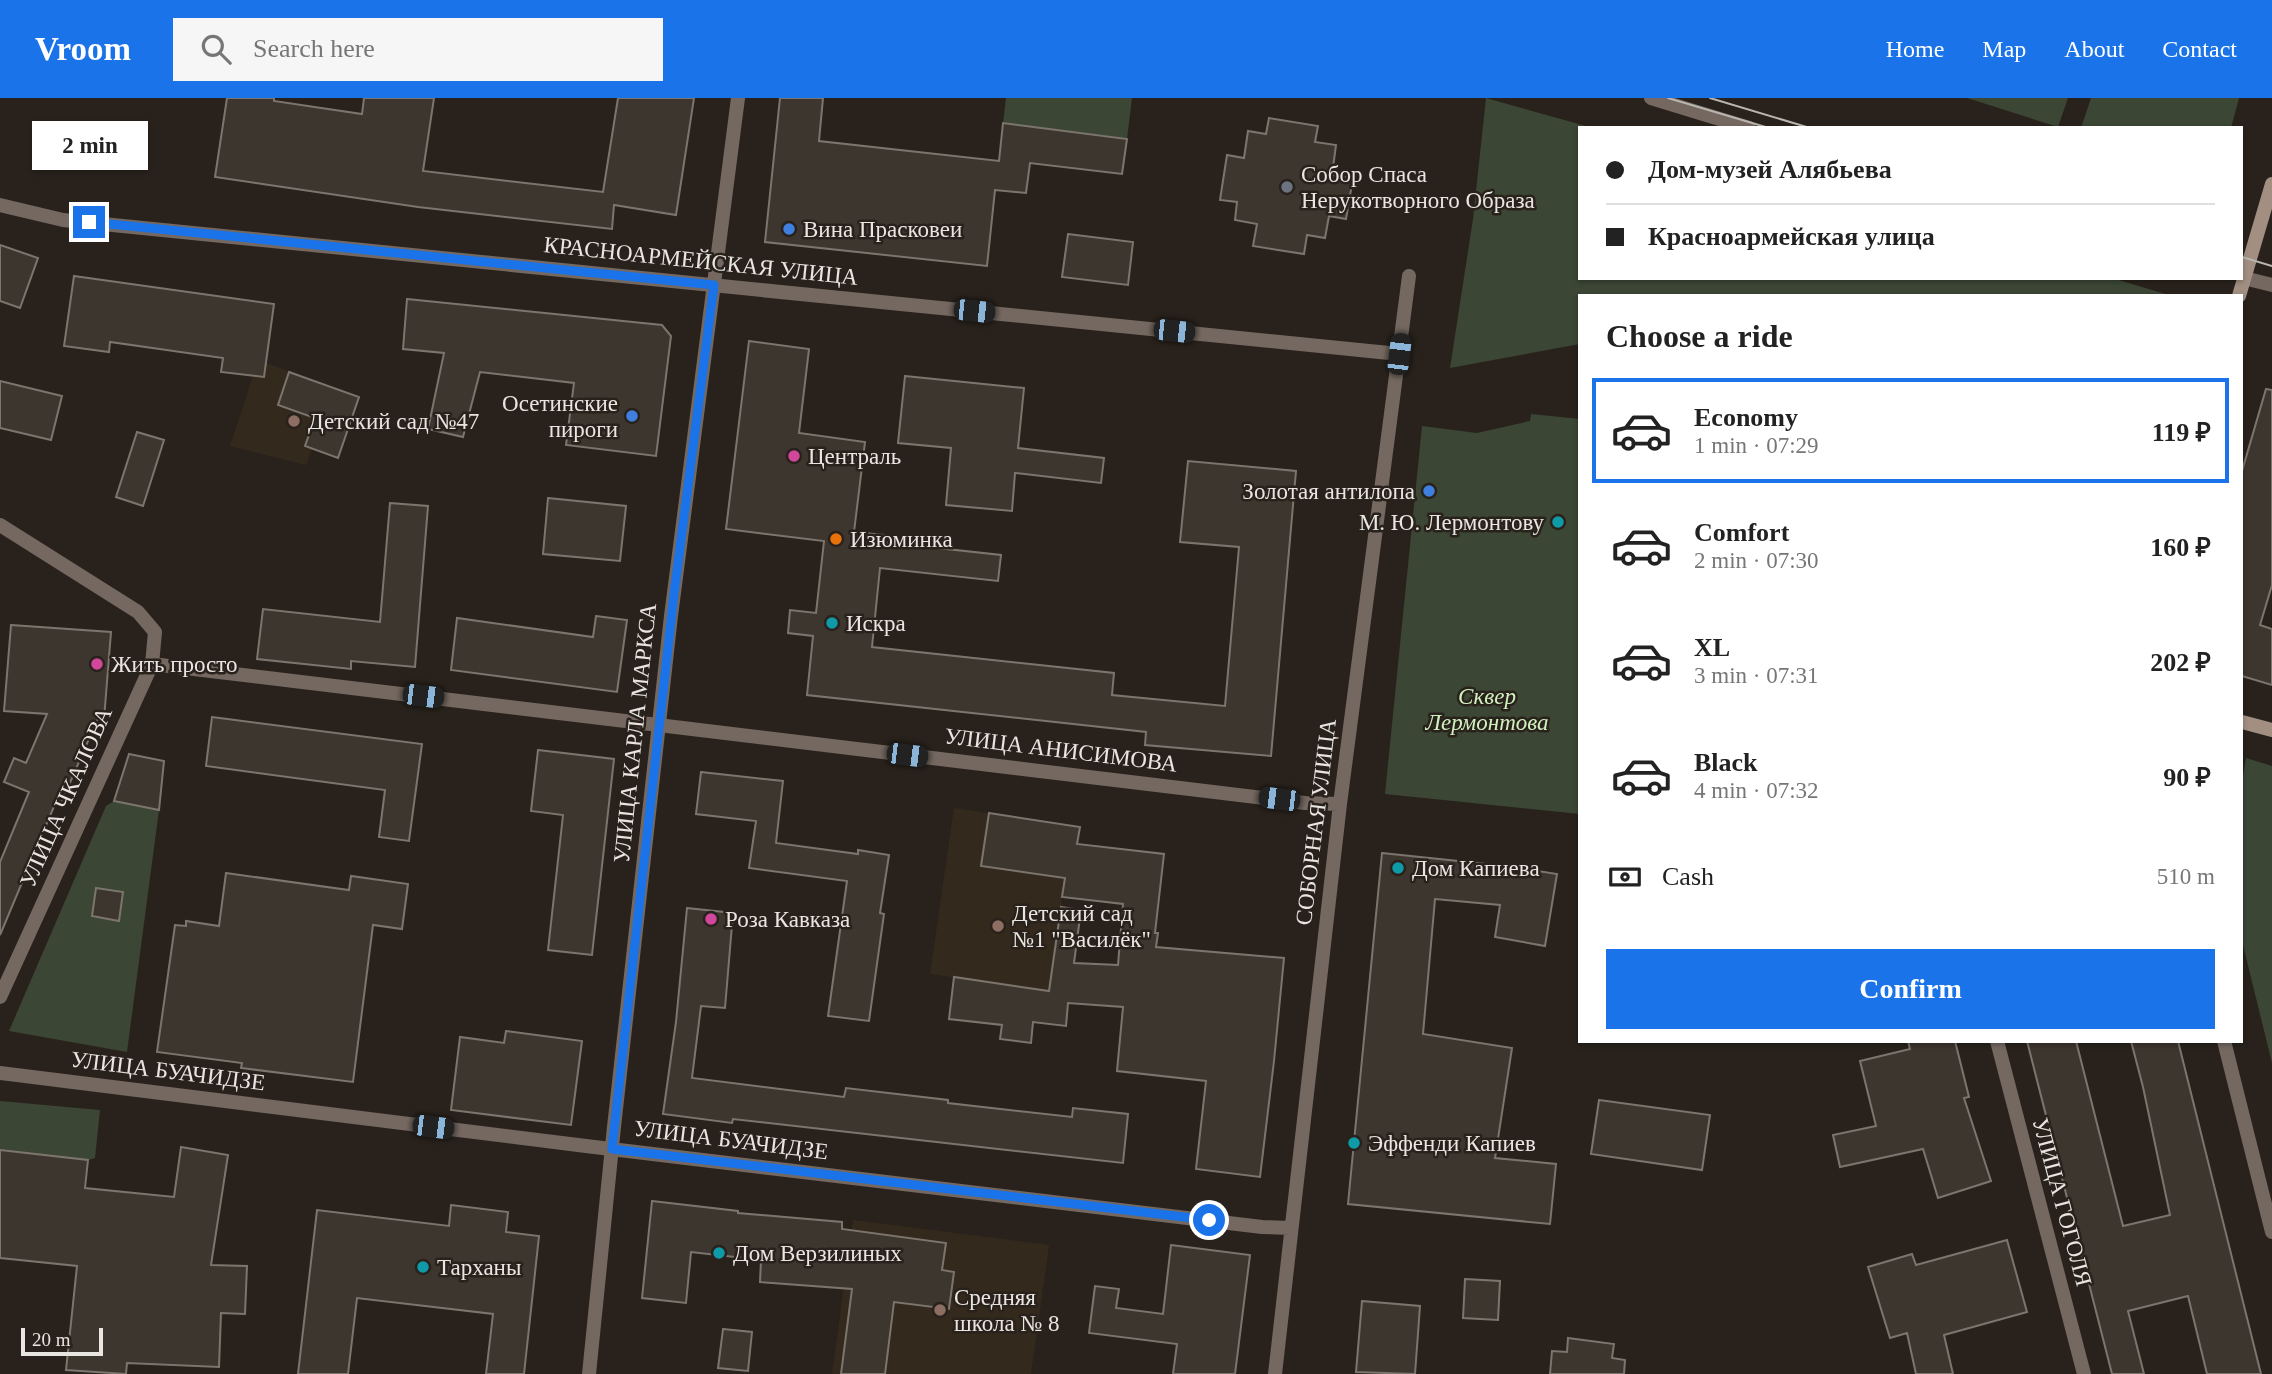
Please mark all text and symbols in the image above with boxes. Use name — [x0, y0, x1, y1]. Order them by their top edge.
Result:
search box — [173, 18, 663, 81]
icon: search — [197, 30, 235, 68]
text: Vroom — [35, 31, 131, 67]
text: Search here — [253, 34, 375, 63]
text: Home — [1886, 36, 1944, 62]
text: Map — [1982, 36, 2026, 62]
text: About — [2064, 36, 2124, 62]
text: Contact — [2162, 36, 2237, 62]
callout: 2 min — [31, 121, 147, 170]
text: 2 min — [62, 133, 118, 158]
text: Дом-музей Алябьева — [1648, 155, 1892, 184]
place label: Собор Спаса Нерукотворного Образа — [1301, 162, 1535, 213]
marker: Собор Спаса Нерукотворного Образа — [1279, 179, 1295, 195]
route end — [73, 206, 105, 238]
place label: Вина Прасковеи — [803, 217, 962, 242]
marker: Вина Прасковеи — [781, 221, 797, 237]
text: Красноармейская улица — [1648, 222, 1935, 251]
street label: КРАСНОАРМЕЙСКАЯ УЛИЦА — [543, 232, 860, 290]
car — [953, 298, 996, 324]
car — [1153, 318, 1196, 344]
text: Choose a ride — [1606, 318, 1793, 354]
car — [1387, 332, 1412, 376]
place label: Осетинские пироги — [502, 391, 618, 442]
icon: car — [1610, 399, 1673, 462]
text: Economy — [1694, 403, 1798, 432]
marker: Осетинские пироги — [624, 408, 640, 424]
place label: Детский сад №47 — [308, 409, 479, 434]
marker: Детский сад №47 — [286, 413, 302, 429]
text: 119 ₽ — [2152, 418, 2211, 447]
text: 1 min · 07:29 — [1694, 433, 1819, 458]
place label: Централь — [808, 444, 901, 469]
marker: Централь — [786, 448, 802, 464]
place label: Золотая антилопа — [1242, 479, 1415, 504]
marker: Золотая антилопа — [1421, 483, 1437, 499]
place label: М. Ю. Лермонтову — [1359, 510, 1545, 535]
marker: М. Ю. Лермонтову — [1550, 514, 1566, 530]
icon: car — [1610, 514, 1673, 577]
text: Comfort — [1694, 518, 1789, 547]
place label: Изюминка — [850, 527, 953, 552]
marker: Изюминка — [828, 531, 844, 547]
text: 160 ₽ — [2150, 533, 2211, 562]
text: 2 min · 07:30 — [1694, 548, 1819, 573]
street label: УЛИЦА КАРЛА МАРКСА — [609, 601, 661, 864]
place label: Искра — [846, 611, 906, 636]
marker: Искра — [824, 615, 840, 631]
icon: car — [1610, 629, 1673, 692]
text: XL — [1694, 633, 1730, 662]
text: 202 ₽ — [2150, 648, 2211, 677]
place label: Жить просто — [111, 652, 238, 677]
marker: Жить просто — [89, 656, 105, 672]
text: 3 min · 07:31 — [1694, 663, 1819, 688]
car — [401, 683, 446, 709]
park label: Сквер Лермонтова — [1424, 684, 1549, 735]
street label: УЛИЦА ЧКАЛОВА — [15, 703, 117, 891]
street label: СОБОРНАЯ УЛИЦА — [1291, 717, 1341, 927]
street label: УЛИЦА АНИСИМОВА — [943, 723, 1179, 777]
car — [885, 742, 930, 768]
icon: car — [1610, 744, 1673, 807]
text: Black — [1694, 748, 1758, 777]
text: 90 ₽ — [2163, 763, 2211, 792]
text: 4 min · 07:32 — [1694, 778, 1819, 803]
car — [1257, 786, 1302, 812]
place label: Дом Капиева — [1412, 856, 1540, 881]
icon: cash — [1606, 858, 1644, 896]
marker: Дом Капиева — [1390, 860, 1406, 876]
text: Cash — [1662, 862, 1714, 891]
text: 510 m — [2157, 864, 2215, 889]
place label: Детский сад №1 "Василёк" — [1012, 901, 1151, 952]
place label: Роза Кавказа — [725, 907, 850, 932]
marker: Роза Кавказа — [703, 911, 719, 927]
marker: Детский сад №1 "Василёк" — [990, 918, 1006, 934]
button: Confirm — [1606, 949, 2215, 1029]
street label: УЛИЦА БУАЧИДЗЕ — [69, 1047, 267, 1095]
car — [411, 1114, 456, 1140]
street label: УЛИЦА ГОГОЛЯ — [2027, 1115, 2097, 1289]
street label: УЛИЦА БУАЧИДЗЕ — [632, 1116, 830, 1164]
place label: Эффенди Капиев — [1368, 1131, 1536, 1156]
marker: Эффенди Капиев — [1346, 1135, 1362, 1151]
route start — [1193, 1204, 1225, 1236]
place label: Дом Верзилиных — [733, 1241, 902, 1266]
marker: Дом Верзилиных — [711, 1245, 727, 1261]
place label: Тарханы — [437, 1255, 521, 1280]
marker: Тарханы — [415, 1259, 431, 1275]
place label: Средняя школа № 8 — [954, 1285, 1060, 1336]
marker: Средняя школа № 8 — [932, 1302, 948, 1318]
scale bar — [21, 1325, 103, 1357]
text: 20 m — [32, 1329, 71, 1350]

